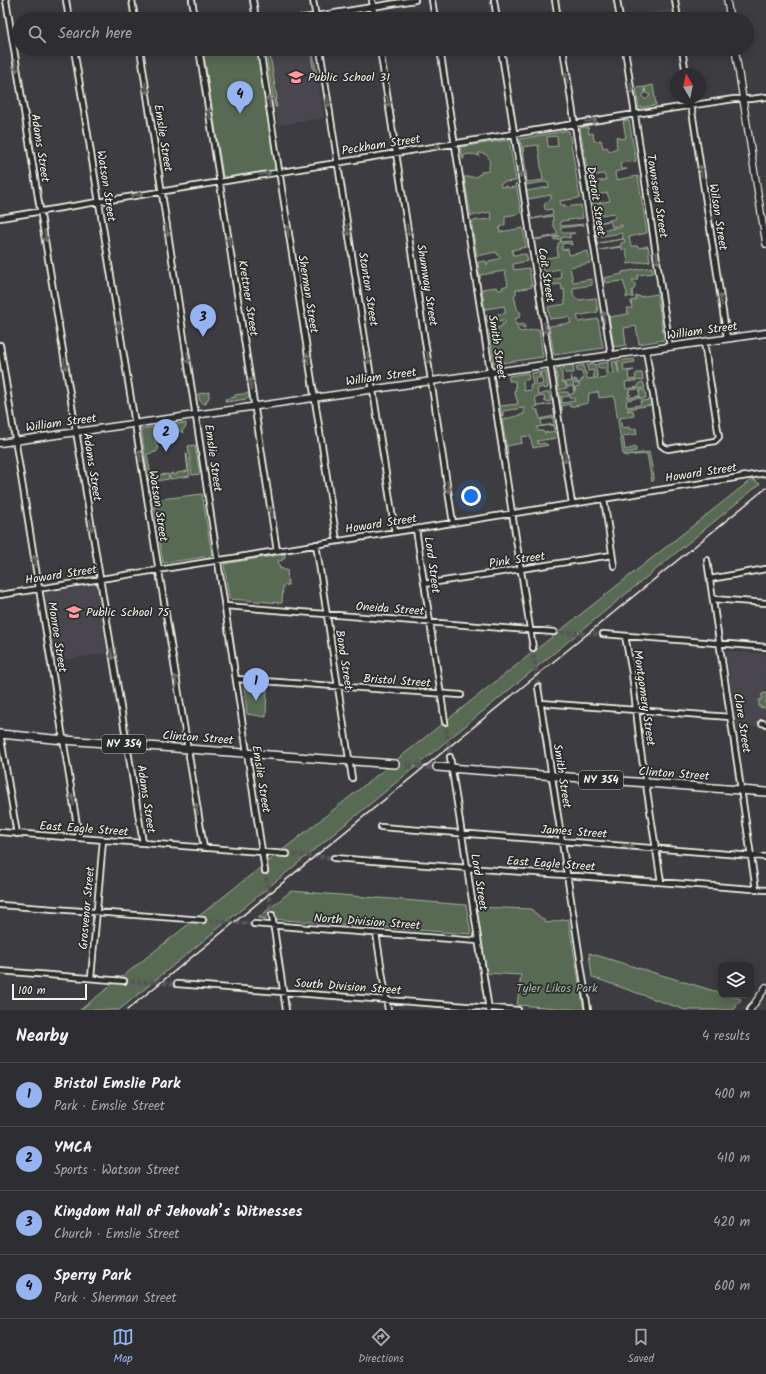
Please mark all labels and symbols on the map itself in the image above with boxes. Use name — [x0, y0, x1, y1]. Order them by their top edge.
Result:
one-way arrow — [13, 59, 21, 72]
school or university icon: Public School 31 — [287, 68, 305, 86]
place label: Public School 31 — [308, 68, 390, 87]
north arrow — [670, 68, 706, 104]
one-way arrow — [563, 71, 571, 84]
one-way arrow — [142, 81, 150, 94]
pin: 4 — [227, 81, 253, 114]
one-way arrow — [627, 81, 635, 94]
one-way arrow — [325, 94, 333, 107]
one-way arrow — [384, 94, 392, 107]
one-way arrow — [264, 96, 272, 109]
street label: Emslie Street — [148, 103, 178, 173]
one-way arrow — [205, 107, 213, 120]
street label: Adams Street — [25, 113, 55, 184]
one-way arrow — [584, 117, 597, 125]
street label: Peckham Street — [340, 129, 422, 161]
one-way arrow — [428, 143, 441, 151]
street label: Watson Street — [91, 149, 121, 223]
street label: Townsend Street — [641, 153, 673, 240]
street label: Detroit Street — [581, 165, 611, 237]
one-way arrow — [697, 165, 705, 178]
one-way arrow — [516, 166, 524, 179]
one-way arrow — [259, 170, 272, 178]
street label: Wilson Street — [703, 182, 733, 252]
one-way arrow — [130, 191, 143, 199]
one-way arrow — [163, 223, 171, 236]
one-way arrow — [344, 223, 352, 236]
one-way arrow — [404, 223, 412, 236]
one-way arrow — [284, 225, 292, 238]
one-way arrow — [41, 229, 49, 242]
one-way arrow — [225, 235, 233, 248]
street label: Shumway Street — [411, 243, 443, 328]
street label: Coit Street — [532, 246, 560, 304]
street label: Stanton Street — [353, 251, 383, 328]
one-way arrow — [653, 251, 661, 264]
street label: Sherman Street — [292, 254, 324, 335]
street label: Krettner Street — [233, 259, 263, 338]
one-way arrow — [717, 294, 725, 307]
pin: 3 — [190, 304, 216, 337]
one-way arrow — [600, 311, 608, 324]
street label: Smith Street — [483, 313, 512, 381]
street label: William Street — [665, 317, 739, 345]
one-way arrow — [115, 321, 123, 334]
one-way arrow — [541, 322, 549, 335]
one-way arrow — [184, 351, 192, 364]
one-way arrow — [364, 351, 372, 364]
one-way arrow — [424, 351, 432, 364]
one-way arrow — [304, 353, 312, 366]
one-way arrow — [61, 357, 69, 370]
street label: William Street — [344, 363, 418, 391]
one-way arrow — [247, 377, 255, 390]
street label: William Street — [24, 409, 98, 437]
pin: 2 — [153, 419, 179, 452]
street label: Emslie Street — [199, 423, 227, 493]
street label: Adams Street — [77, 432, 107, 503]
one-way arrow — [136, 450, 144, 463]
one-way arrow — [561, 450, 569, 463]
street label: Howard Street — [664, 458, 739, 488]
street label: Watson Street — [143, 469, 173, 543]
one-way arrow — [444, 480, 452, 493]
your location — [461, 486, 481, 506]
one-way arrow — [267, 506, 275, 519]
street label: Howard Street — [344, 509, 419, 539]
one-way arrow — [88, 518, 96, 531]
street label: Lord Street — [419, 535, 445, 595]
street label: Pink Street — [488, 547, 547, 573]
one-way arrow — [31, 555, 39, 568]
street label: Howard Street — [24, 560, 99, 590]
street label: Oneida Street — [355, 597, 425, 621]
street label: Monroe Street — [42, 600, 72, 674]
school or university icon: Public School 75 — [65, 603, 83, 621]
place label: Public School 75 — [86, 603, 171, 622]
street label: Bond Street — [330, 629, 358, 692]
one-way arrow — [108, 647, 116, 660]
street label: Montgomery Street — [628, 649, 660, 748]
pin: 1 — [243, 668, 269, 701]
street label: Bristol Street — [362, 669, 432, 693]
one-way arrow — [172, 675, 180, 688]
street label: Clare Street — [728, 692, 756, 755]
street label: Clinton Street — [162, 726, 234, 750]
road number: NY 354 — [102, 735, 146, 753]
street label: Smith Street — [548, 742, 577, 810]
street label: Emslie Street — [246, 744, 276, 814]
street label: Clinton Street — [638, 762, 710, 786]
street label: Adams Street — [131, 764, 161, 835]
road number: NY 354 — [579, 771, 623, 789]
one-way arrow — [69, 794, 77, 807]
one-way arrow — [193, 803, 201, 816]
street label: East Eagle Street — [39, 816, 129, 842]
street label: James Street — [540, 820, 608, 844]
one-way arrow — [621, 842, 634, 849]
street label: East Eagle Street — [506, 851, 596, 877]
street label: Lord Street — [465, 852, 493, 912]
street label: Grosvenor Street — [74, 865, 100, 950]
street label: North Division Street — [313, 909, 421, 935]
street label: South Division Street — [294, 974, 402, 1000]
park label: Tyler Likos Park — [516, 979, 598, 998]
scale bar — [12, 982, 87, 1001]

